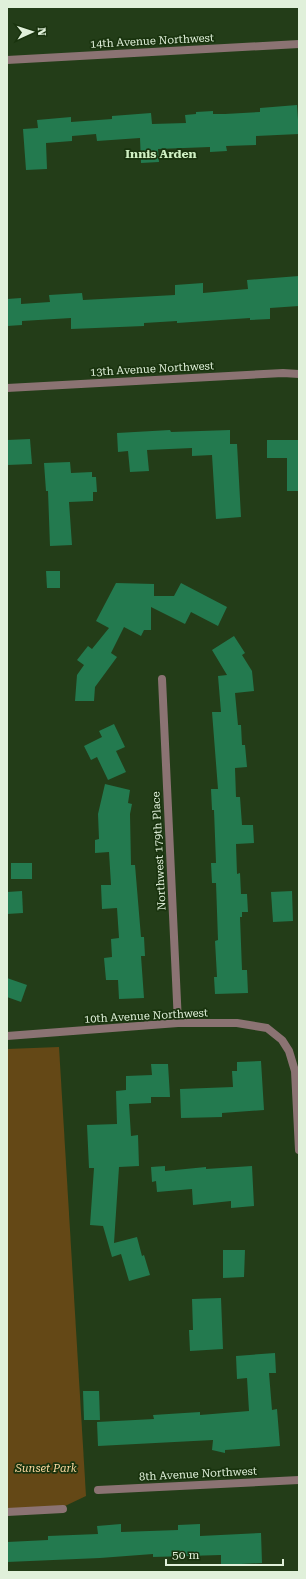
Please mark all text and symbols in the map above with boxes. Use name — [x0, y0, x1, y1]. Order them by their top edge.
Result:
north arrow — [12, 12, 52, 52]
text: N — [35, 27, 48, 37]
street label: 14th Avenue Northwest — [90, 31, 214, 51]
district label: Innis Arden — [125, 147, 197, 161]
street label: 13th Avenue Northwest — [90, 359, 214, 379]
street label: Northwest 179th Place — [149, 791, 169, 911]
street label: 10th Avenue Northwest — [84, 1006, 208, 1026]
park label: Sunset Park — [14, 1462, 77, 1475]
street label: 8th Avenue Northwest — [139, 1464, 257, 1484]
scale bar — [166, 1541, 283, 1567]
text: 50 m — [172, 1548, 199, 1562]

